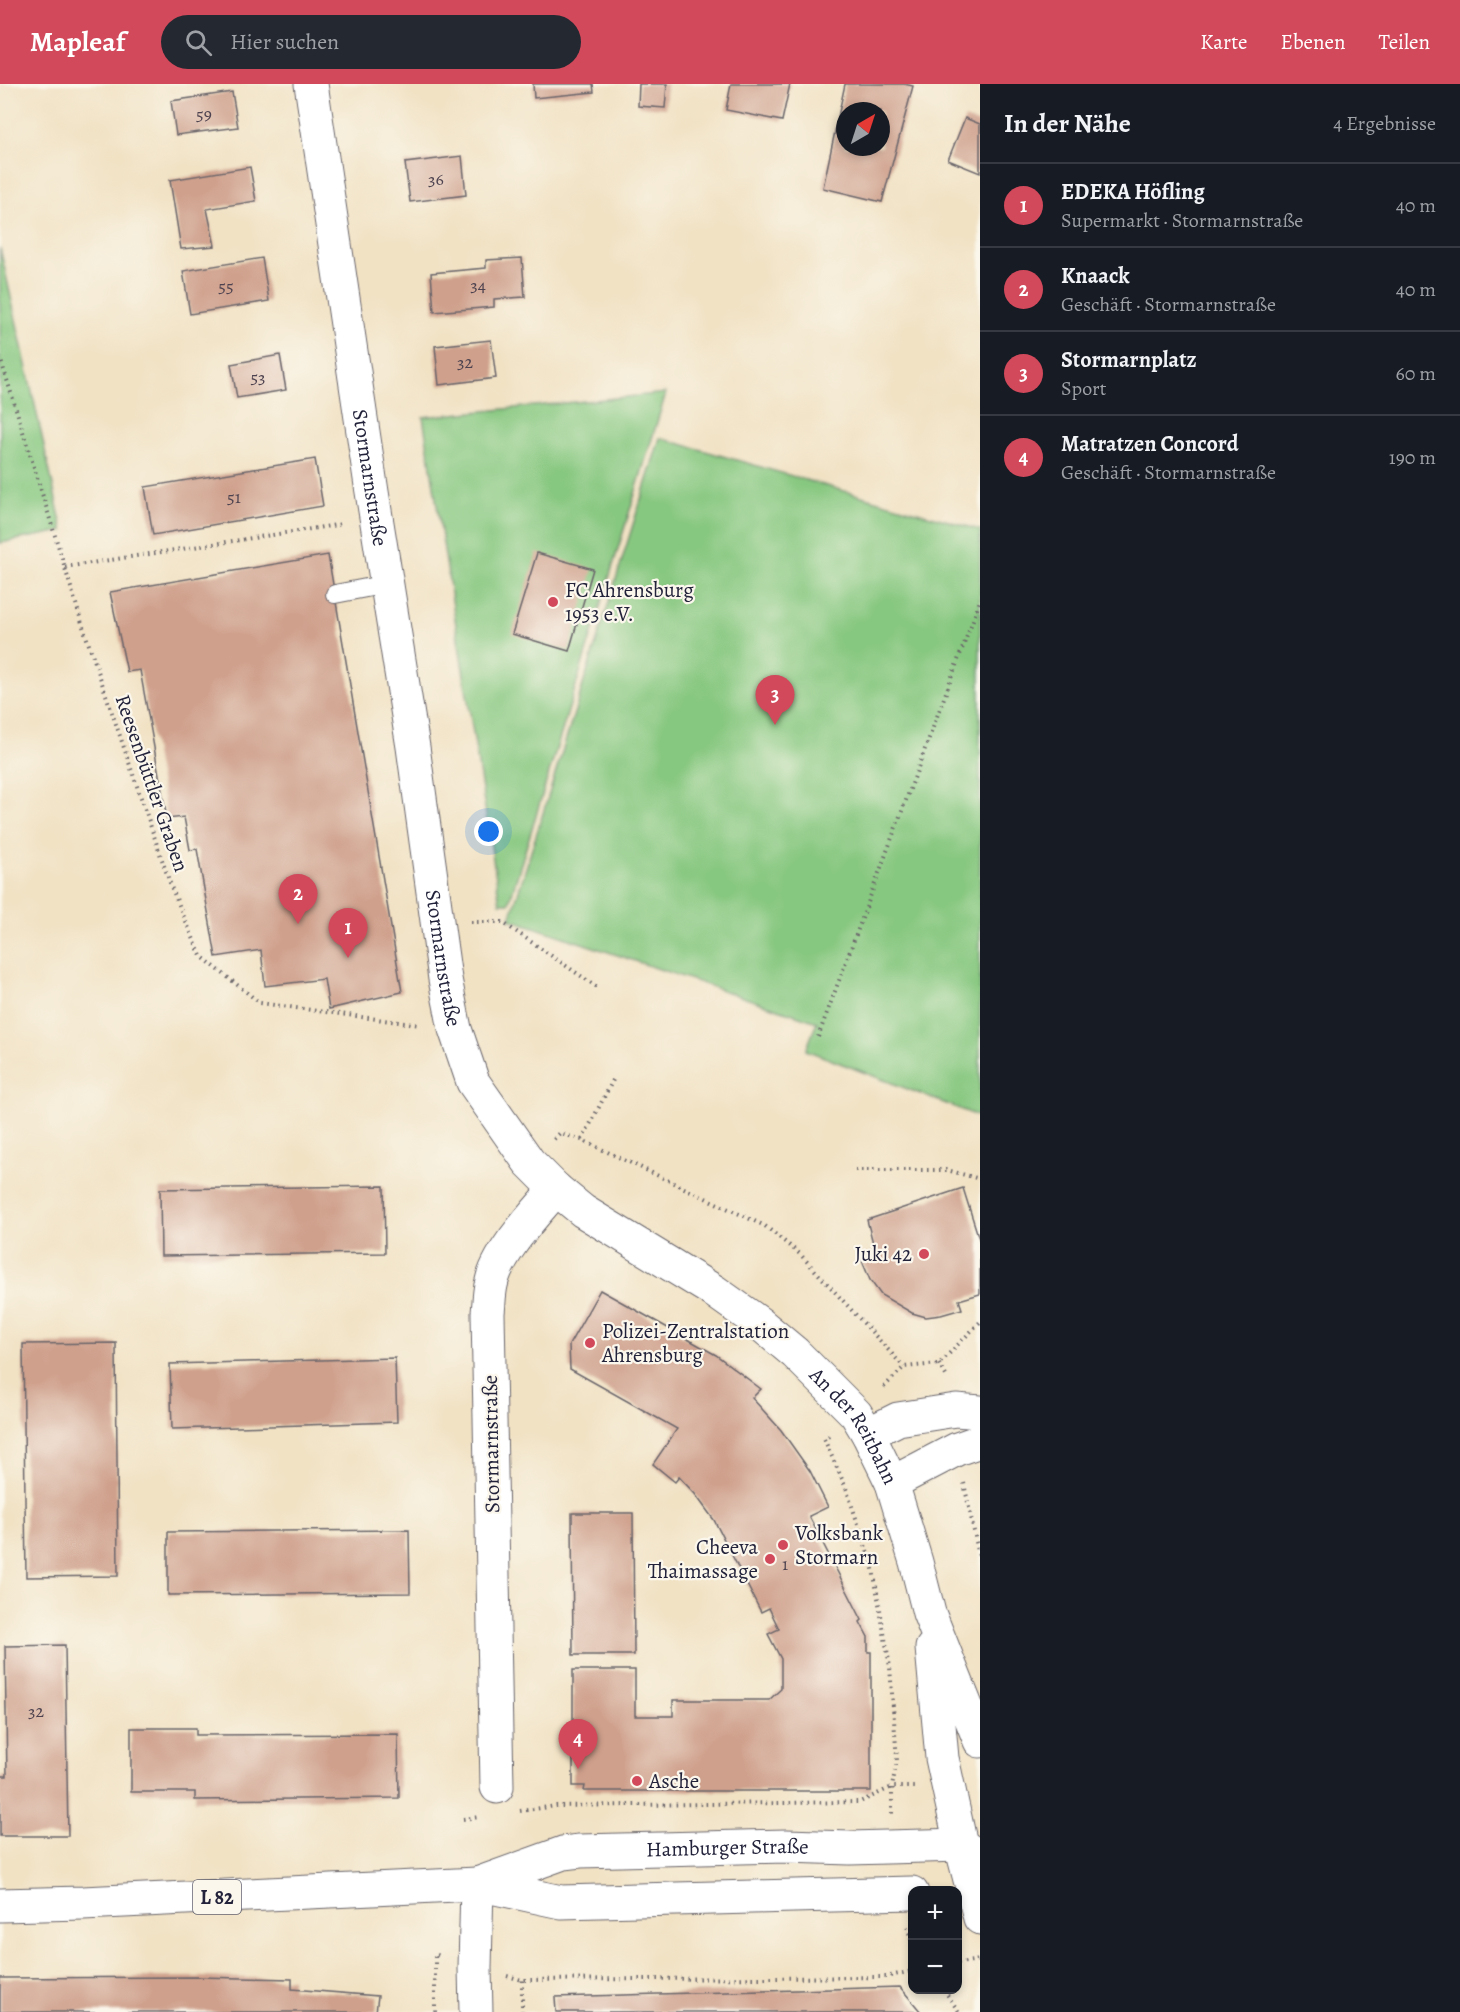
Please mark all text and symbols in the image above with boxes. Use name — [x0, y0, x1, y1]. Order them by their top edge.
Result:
search box — [161, 15, 581, 69]
text: Mapleaf — [30, 23, 125, 61]
icon: search — [182, 26, 215, 59]
text: Hier suchen — [230, 27, 339, 57]
text: Karte — [1200, 28, 1248, 56]
text: Ebenen — [1281, 28, 1345, 56]
text: Teilen — [1378, 28, 1430, 56]
house number: 59 — [196, 102, 212, 126]
north arrow — [836, 102, 890, 156]
text: In der Nähe — [1004, 106, 1131, 141]
text: 4 Ergebnisse — [1333, 110, 1436, 137]
house number: 36 — [428, 167, 444, 191]
text: EDEKA Höfling — [1061, 177, 1205, 207]
text: 1 — [1020, 192, 1027, 219]
text: 40 m — [1396, 192, 1436, 219]
text: Supermarkt · Stormarnstraße — [1061, 207, 1303, 234]
text: Knaack — [1061, 261, 1130, 291]
house number: 34 — [470, 273, 486, 297]
house number: 55 — [218, 274, 234, 298]
text: 2 — [1019, 276, 1028, 303]
text: 40 m — [1396, 276, 1436, 303]
text: Geschäft · Stormarnstraße — [1061, 291, 1276, 318]
text: Stormarnplatz — [1061, 345, 1197, 375]
house number: 32 — [457, 350, 473, 374]
text: 3 — [1019, 360, 1028, 387]
text: 60 m — [1396, 360, 1436, 387]
house number: 53 — [250, 365, 266, 389]
text: Sport — [1061, 375, 1106, 402]
street label: Stormarnstraße — [346, 407, 394, 548]
text: Matratzen Concord — [1061, 429, 1238, 459]
text: 4 — [1019, 444, 1028, 471]
text: 190 m — [1389, 444, 1436, 471]
text: Geschäft · Stormarnstraße — [1061, 459, 1276, 486]
house number: 51 — [227, 485, 241, 509]
place label: FC Ahrensburg 1953 e.V. — [565, 576, 694, 628]
marker: FC Ahrensburg 1953 e.V. — [546, 595, 560, 609]
pin: 3 — [756, 676, 794, 725]
street label: Reesenbüttler Graben — [109, 691, 195, 875]
your location — [474, 817, 503, 846]
pin: 2 — [278, 874, 318, 924]
street label: Stormarnstraße — [419, 888, 468, 1029]
pin: 1 — [328, 908, 368, 958]
place label: Juki 42 — [854, 1240, 912, 1268]
marker: Juki 42 — [917, 1247, 931, 1261]
place label: Polizei-Zentralstation Ahrensburg — [601, 1317, 789, 1369]
marker: Polizei-Zentralstation Ahrensburg — [583, 1336, 597, 1350]
street label: An der Reitbahn — [803, 1361, 904, 1489]
street label: Stormarnstraße — [476, 1375, 506, 1513]
place label: Volksbank Stormarn — [794, 1519, 884, 1571]
place label: Cheeva Thaimassage — [648, 1533, 758, 1585]
marker: Volksbank Stormarn — [776, 1538, 790, 1552]
marker: Cheeva Thaimassage — [763, 1552, 777, 1566]
house number: 1 — [782, 1552, 788, 1576]
house number: 32 — [28, 1699, 44, 1723]
pin: 4 — [558, 1720, 598, 1769]
place label: Asche — [648, 1767, 699, 1795]
marker: Asche — [630, 1774, 644, 1788]
street label: Hamburger Straße — [646, 1832, 809, 1863]
road number: L 82 — [193, 1880, 241, 1914]
map controls — [908, 1886, 962, 1994]
button: + — [908, 1886, 962, 1940]
button: − — [908, 1940, 962, 1994]

